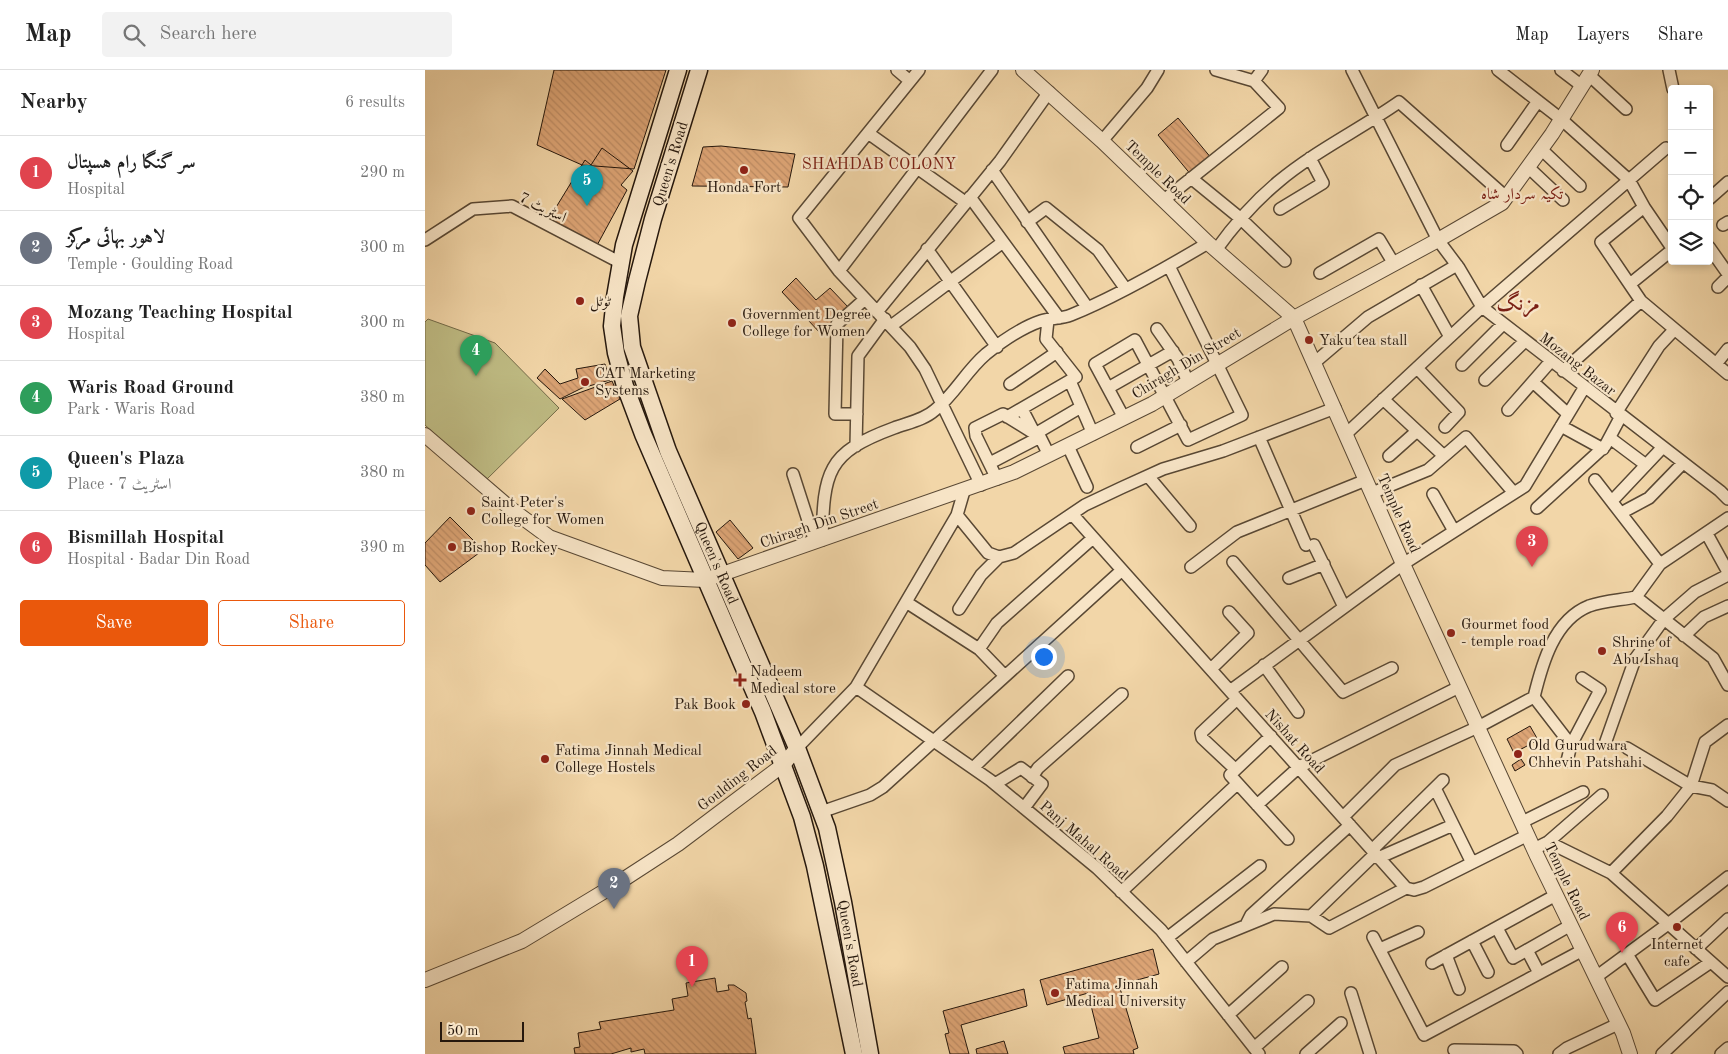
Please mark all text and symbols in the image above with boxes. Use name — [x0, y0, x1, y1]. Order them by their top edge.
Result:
search box — [102, 12, 452, 57]
icon: search — [120, 21, 148, 49]
text: Map — [25, 23, 72, 47]
text: Search here — [160, 25, 257, 44]
text: Map — [1515, 26, 1549, 44]
text: Layers — [1577, 26, 1629, 44]
text: Share — [1657, 26, 1703, 44]
map controls — [1668, 85, 1713, 265]
button: + — [1668, 85, 1713, 130]
text: Nearby — [20, 92, 88, 113]
text: 6 results — [345, 95, 405, 111]
street label: Queen's Road — [651, 120, 692, 209]
button: − — [1668, 130, 1713, 175]
street label: Temple Road — [1121, 138, 1193, 208]
text: سر گنگا رام ہسپتال — [67, 154, 196, 173]
district label: SHAHDAB COLONY — [802, 157, 957, 173]
marker: Honda Fort — [738, 164, 750, 176]
text: 1 — [31, 165, 41, 181]
text: 290 m — [360, 165, 405, 181]
pin: 5 — [571, 165, 603, 206]
button: locate — [1668, 175, 1713, 220]
place label: Honda Fort — [707, 181, 781, 196]
text: Hospital — [67, 182, 125, 198]
district label: تکیہ سردار شاہ — [1481, 185, 1564, 204]
street label: اسٹریٹ 7 — [516, 191, 568, 227]
button: layers — [1668, 220, 1713, 265]
text: لاہور بہائی مرکز — [67, 229, 165, 248]
text: 2 — [31, 240, 41, 256]
text: 300 m — [360, 240, 405, 256]
text: Temple · Goulding Road — [67, 257, 233, 273]
district label: مزنگ — [1497, 290, 1539, 318]
marker: ٹوٹل — [574, 295, 586, 307]
place label: ٹوٹل — [590, 295, 612, 312]
text: Mozang Teaching Hospital — [67, 304, 293, 323]
place label: Government Degree College for Women — [742, 308, 871, 340]
text: 3 — [31, 315, 41, 331]
text: 300 m — [360, 315, 405, 331]
marker: Government Degree College for Women — [726, 317, 738, 329]
street label: Chiragh Din Street — [1130, 326, 1244, 403]
text: Hospital — [67, 327, 125, 343]
street label: Mozang Bazar — [1536, 331, 1618, 400]
marker: Yaku tea stall — [1303, 334, 1315, 346]
place label: Yaku tea stall — [1319, 334, 1407, 349]
pin: 4 — [460, 335, 492, 376]
place label: CAT Marketing Systems — [595, 367, 696, 399]
marker: CAT Marketing Systems — [579, 376, 591, 388]
text: Waris Road Ground — [67, 379, 234, 398]
text: 4 — [31, 390, 41, 406]
text: 380 m — [360, 390, 405, 406]
text: Park · Waris Road — [67, 402, 195, 418]
text: Queen's Plaza — [67, 450, 185, 469]
text: 5 — [31, 465, 41, 481]
text: 380 m — [360, 465, 405, 481]
street label: Temple Road — [1374, 472, 1422, 556]
text: Place · اسٹریٹ 7 — [67, 477, 171, 493]
place label: Saint Peter's College for Women — [481, 496, 604, 528]
street label: Chiragh Din Street — [758, 497, 881, 552]
marker: Saint Peter's College for Women — [465, 505, 477, 517]
street label: Queen's Road — [691, 520, 740, 607]
pin: 3 — [1516, 526, 1548, 567]
text: Bismillah Hospital — [67, 529, 224, 548]
text: 6 — [31, 540, 41, 556]
text: 390 m — [360, 540, 405, 556]
marker: Bishop Rockey — [446, 541, 458, 553]
place label: Bishop Rockey — [462, 541, 558, 556]
text: Hospital · Badar Din Road — [67, 552, 250, 568]
button: Save — [20, 600, 208, 646]
button: Share — [218, 600, 405, 646]
place label: Gourmet food - temple road — [1461, 618, 1549, 650]
marker: Gourmet food - temple road — [1445, 627, 1457, 639]
place label: Shrine of Abu Ishaq — [1612, 636, 1679, 668]
your location — [1031, 644, 1057, 670]
marker: Shrine of Abu Ishaq — [1596, 645, 1608, 657]
place label: Nadeem Medical store — [750, 665, 836, 697]
marker: Nadeem Medical store — [734, 674, 746, 686]
place label: Pak Book — [674, 698, 736, 713]
marker: Pak Book — [740, 698, 752, 710]
street label: Nishat Road — [1261, 707, 1327, 777]
place label: Old Gurudwara Chhevin Patshahi — [1528, 739, 1642, 771]
place label: Fatima Jinnah Medical College Hostels — [555, 744, 702, 776]
street label: Goulding Road — [695, 744, 780, 815]
marker: Old Gurudwara Chhevin Patshahi — [1512, 748, 1524, 760]
marker: Fatima Jinnah Medical College Hostels — [539, 753, 551, 765]
street label: Panj Mahal Road — [1036, 799, 1130, 883]
street label: Temple Road — [1540, 840, 1591, 923]
pin: 2 — [598, 868, 630, 909]
street label: Queen's Road — [834, 899, 864, 988]
pin: 6 — [1606, 912, 1638, 953]
marker: Internet cafe — [1671, 921, 1683, 933]
place label: Internet cafe — [1651, 938, 1703, 970]
pin: 1 — [676, 946, 708, 987]
place label: Fatima Jinnah Medical University — [1065, 978, 1186, 1010]
marker: Fatima Jinnah Medical University — [1049, 987, 1061, 999]
scale bar — [440, 1019, 524, 1042]
text: 50 m — [447, 1024, 478, 1038]

